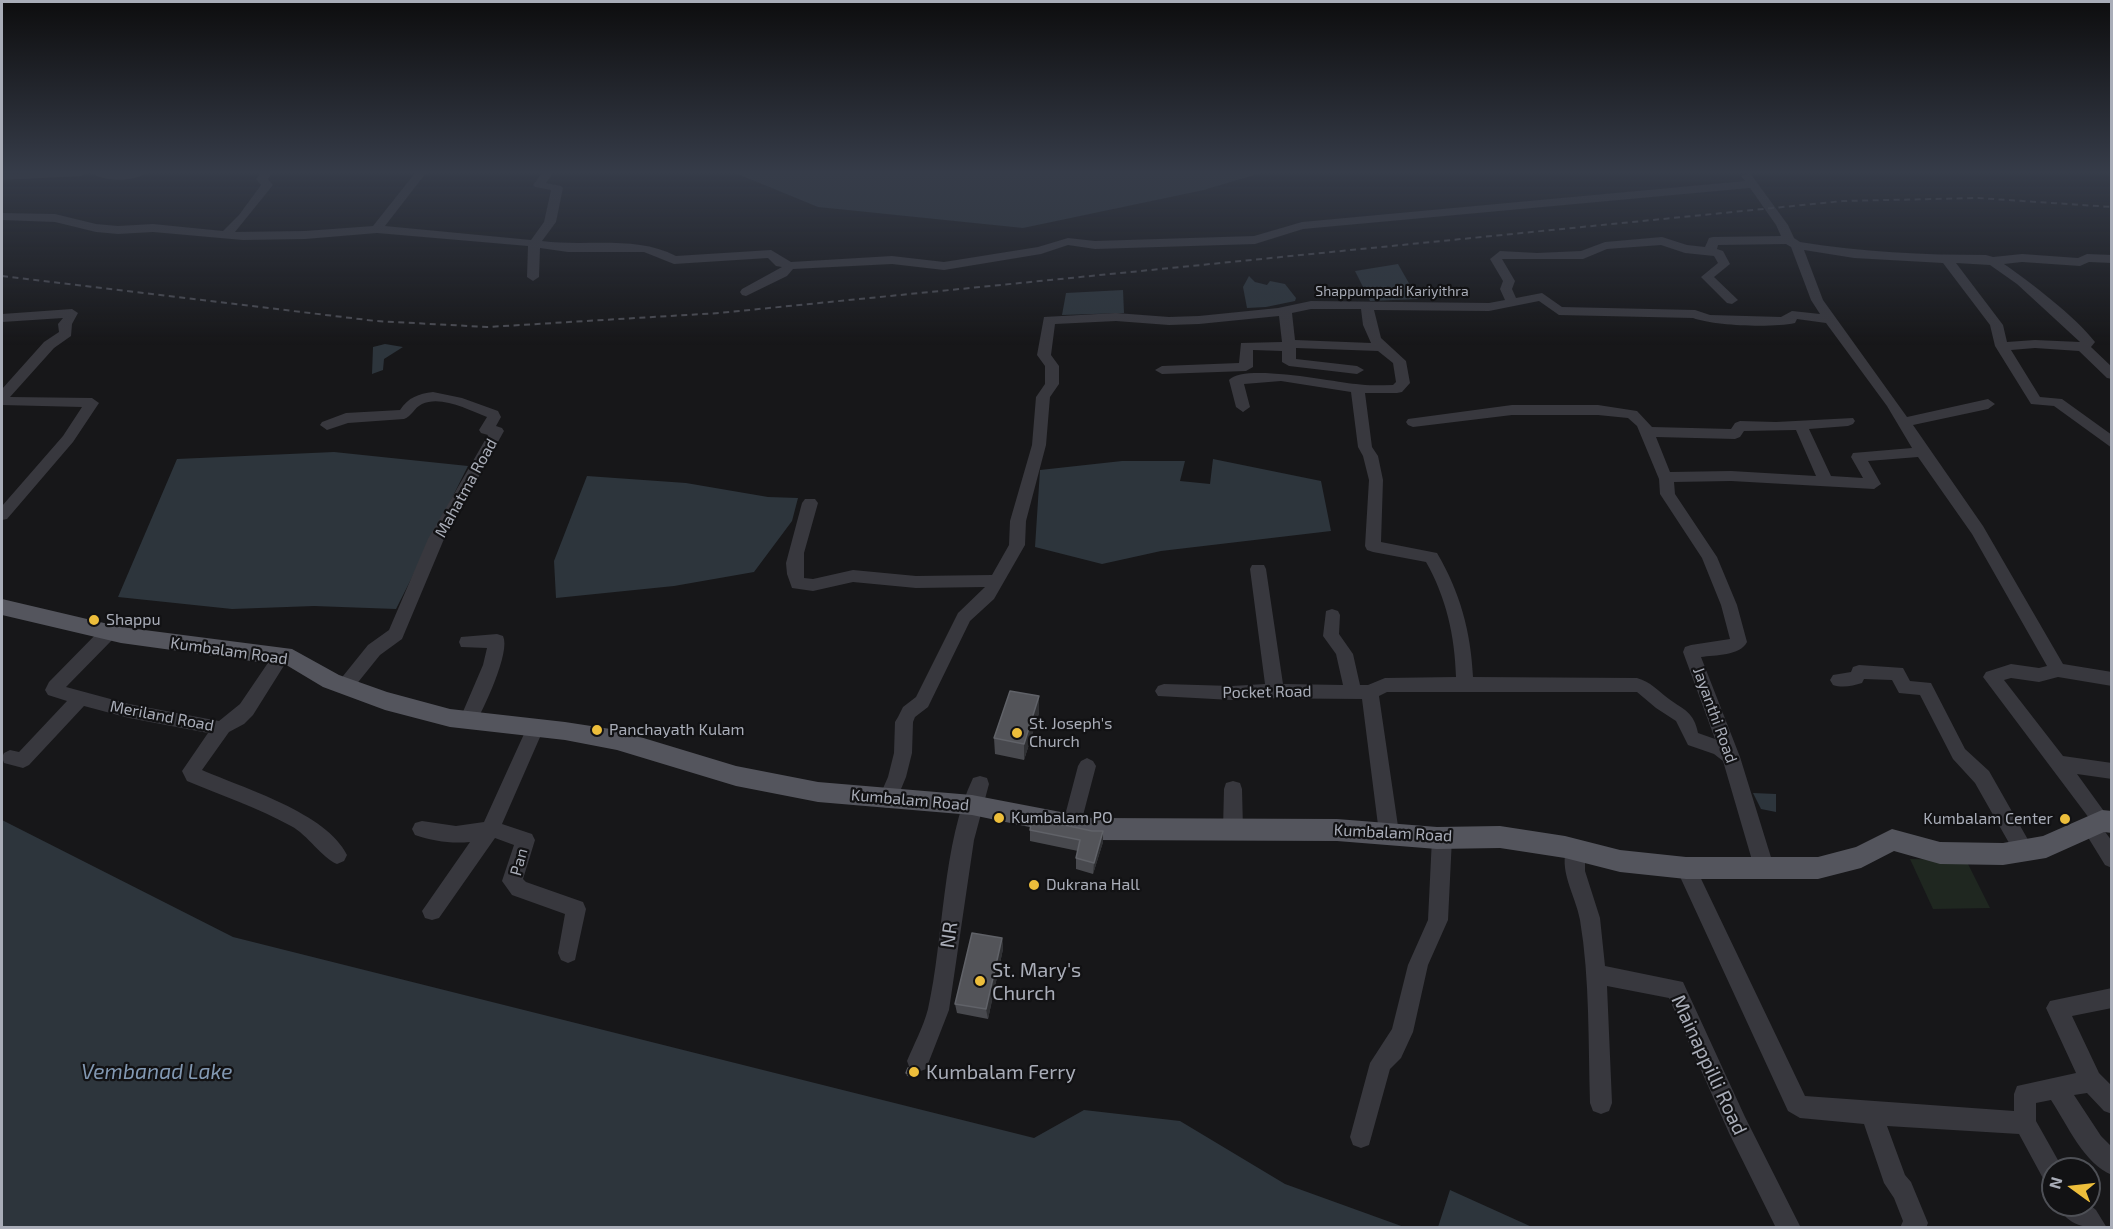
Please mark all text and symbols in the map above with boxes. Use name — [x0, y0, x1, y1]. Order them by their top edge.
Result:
street label: Shappumpadi Kariyithra — [1315, 283, 1469, 299]
street label: Mahatma Road — [431, 435, 501, 541]
place label: Shappu — [106, 610, 161, 630]
marker: Shappu — [87, 613, 101, 627]
street label: Kumbalam Road — [169, 633, 289, 669]
street label: Jayanthi Road — [1689, 665, 1741, 765]
street label: Pocket Road — [1222, 682, 1312, 702]
street label: Meriland Road — [108, 697, 216, 735]
place label: St. Joseph's Church — [1029, 714, 1112, 752]
place label: Panchayath Kulam — [609, 720, 745, 740]
marker: Panchayath Kulam — [590, 723, 604, 737]
marker: St. Joseph's Church — [1010, 726, 1024, 740]
street label: Kumbalam Road — [850, 785, 970, 815]
place label: Kumbalam PO — [1011, 808, 1113, 828]
place label: Kumbalam Center — [1923, 809, 2053, 829]
marker: Kumbalam PO — [992, 811, 1006, 825]
marker: Kumbalam Center — [2058, 812, 2072, 826]
street label: Kumbalam Road — [1333, 820, 1453, 846]
street label: Pan — [506, 846, 532, 878]
place label: Dukrana Hall — [1046, 875, 1140, 895]
marker: Dukrana Hall — [1027, 878, 1041, 892]
street label: NR — [935, 920, 963, 950]
place label: St. Mary's Church — [992, 958, 1081, 1005]
marker: St. Mary's Church — [973, 974, 987, 988]
street label: Mainappilli Road — [1666, 991, 1752, 1139]
water label: Vembanad Lake — [81, 1059, 233, 1085]
place label: Kumbalam Ferry — [926, 1060, 1076, 1084]
marker: Kumbalam Ferry — [907, 1065, 921, 1079]
north arrow — [2041, 1157, 2101, 1217]
text: N — [2044, 1175, 2066, 1191]

